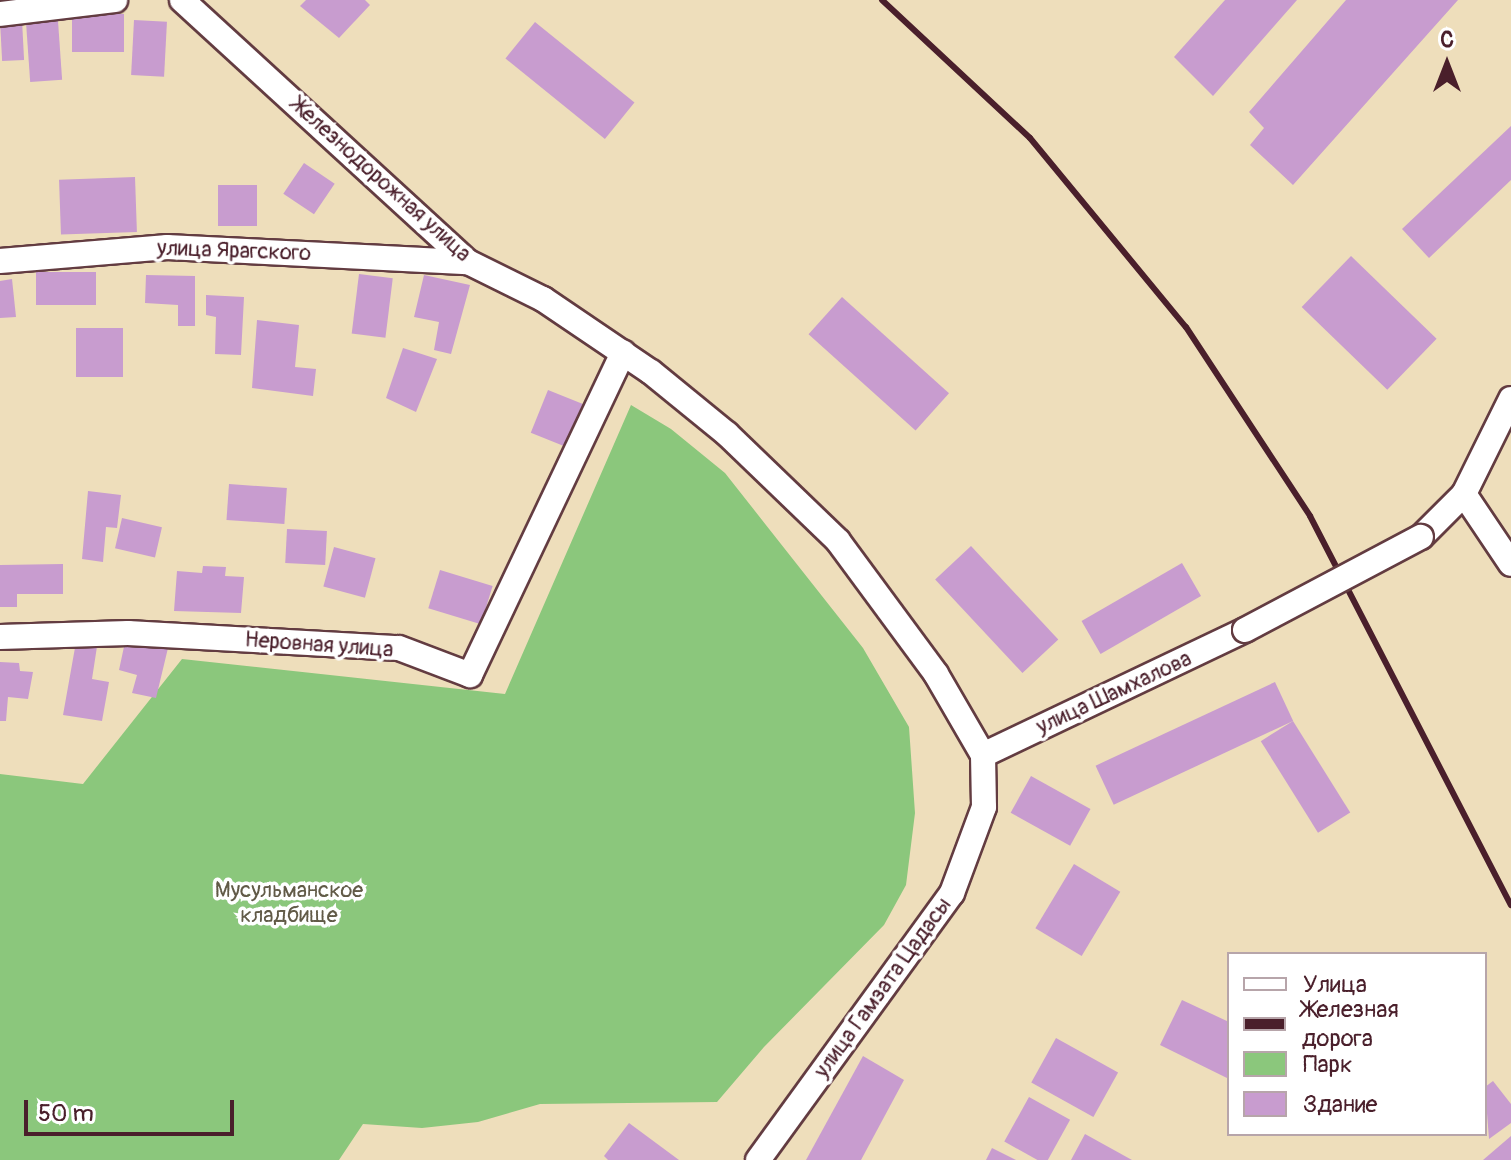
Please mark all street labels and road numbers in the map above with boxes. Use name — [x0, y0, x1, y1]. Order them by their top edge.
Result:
street label: Железнодорожная улица — [286, 92, 476, 268]
street label: улица Ярагского — [157, 235, 311, 267]
street label: Неровная улица — [244, 627, 394, 663]
street label: улица Шамхалова — [1032, 646, 1196, 740]
street label: улица Гамзата Цадасы — [809, 893, 957, 1083]

